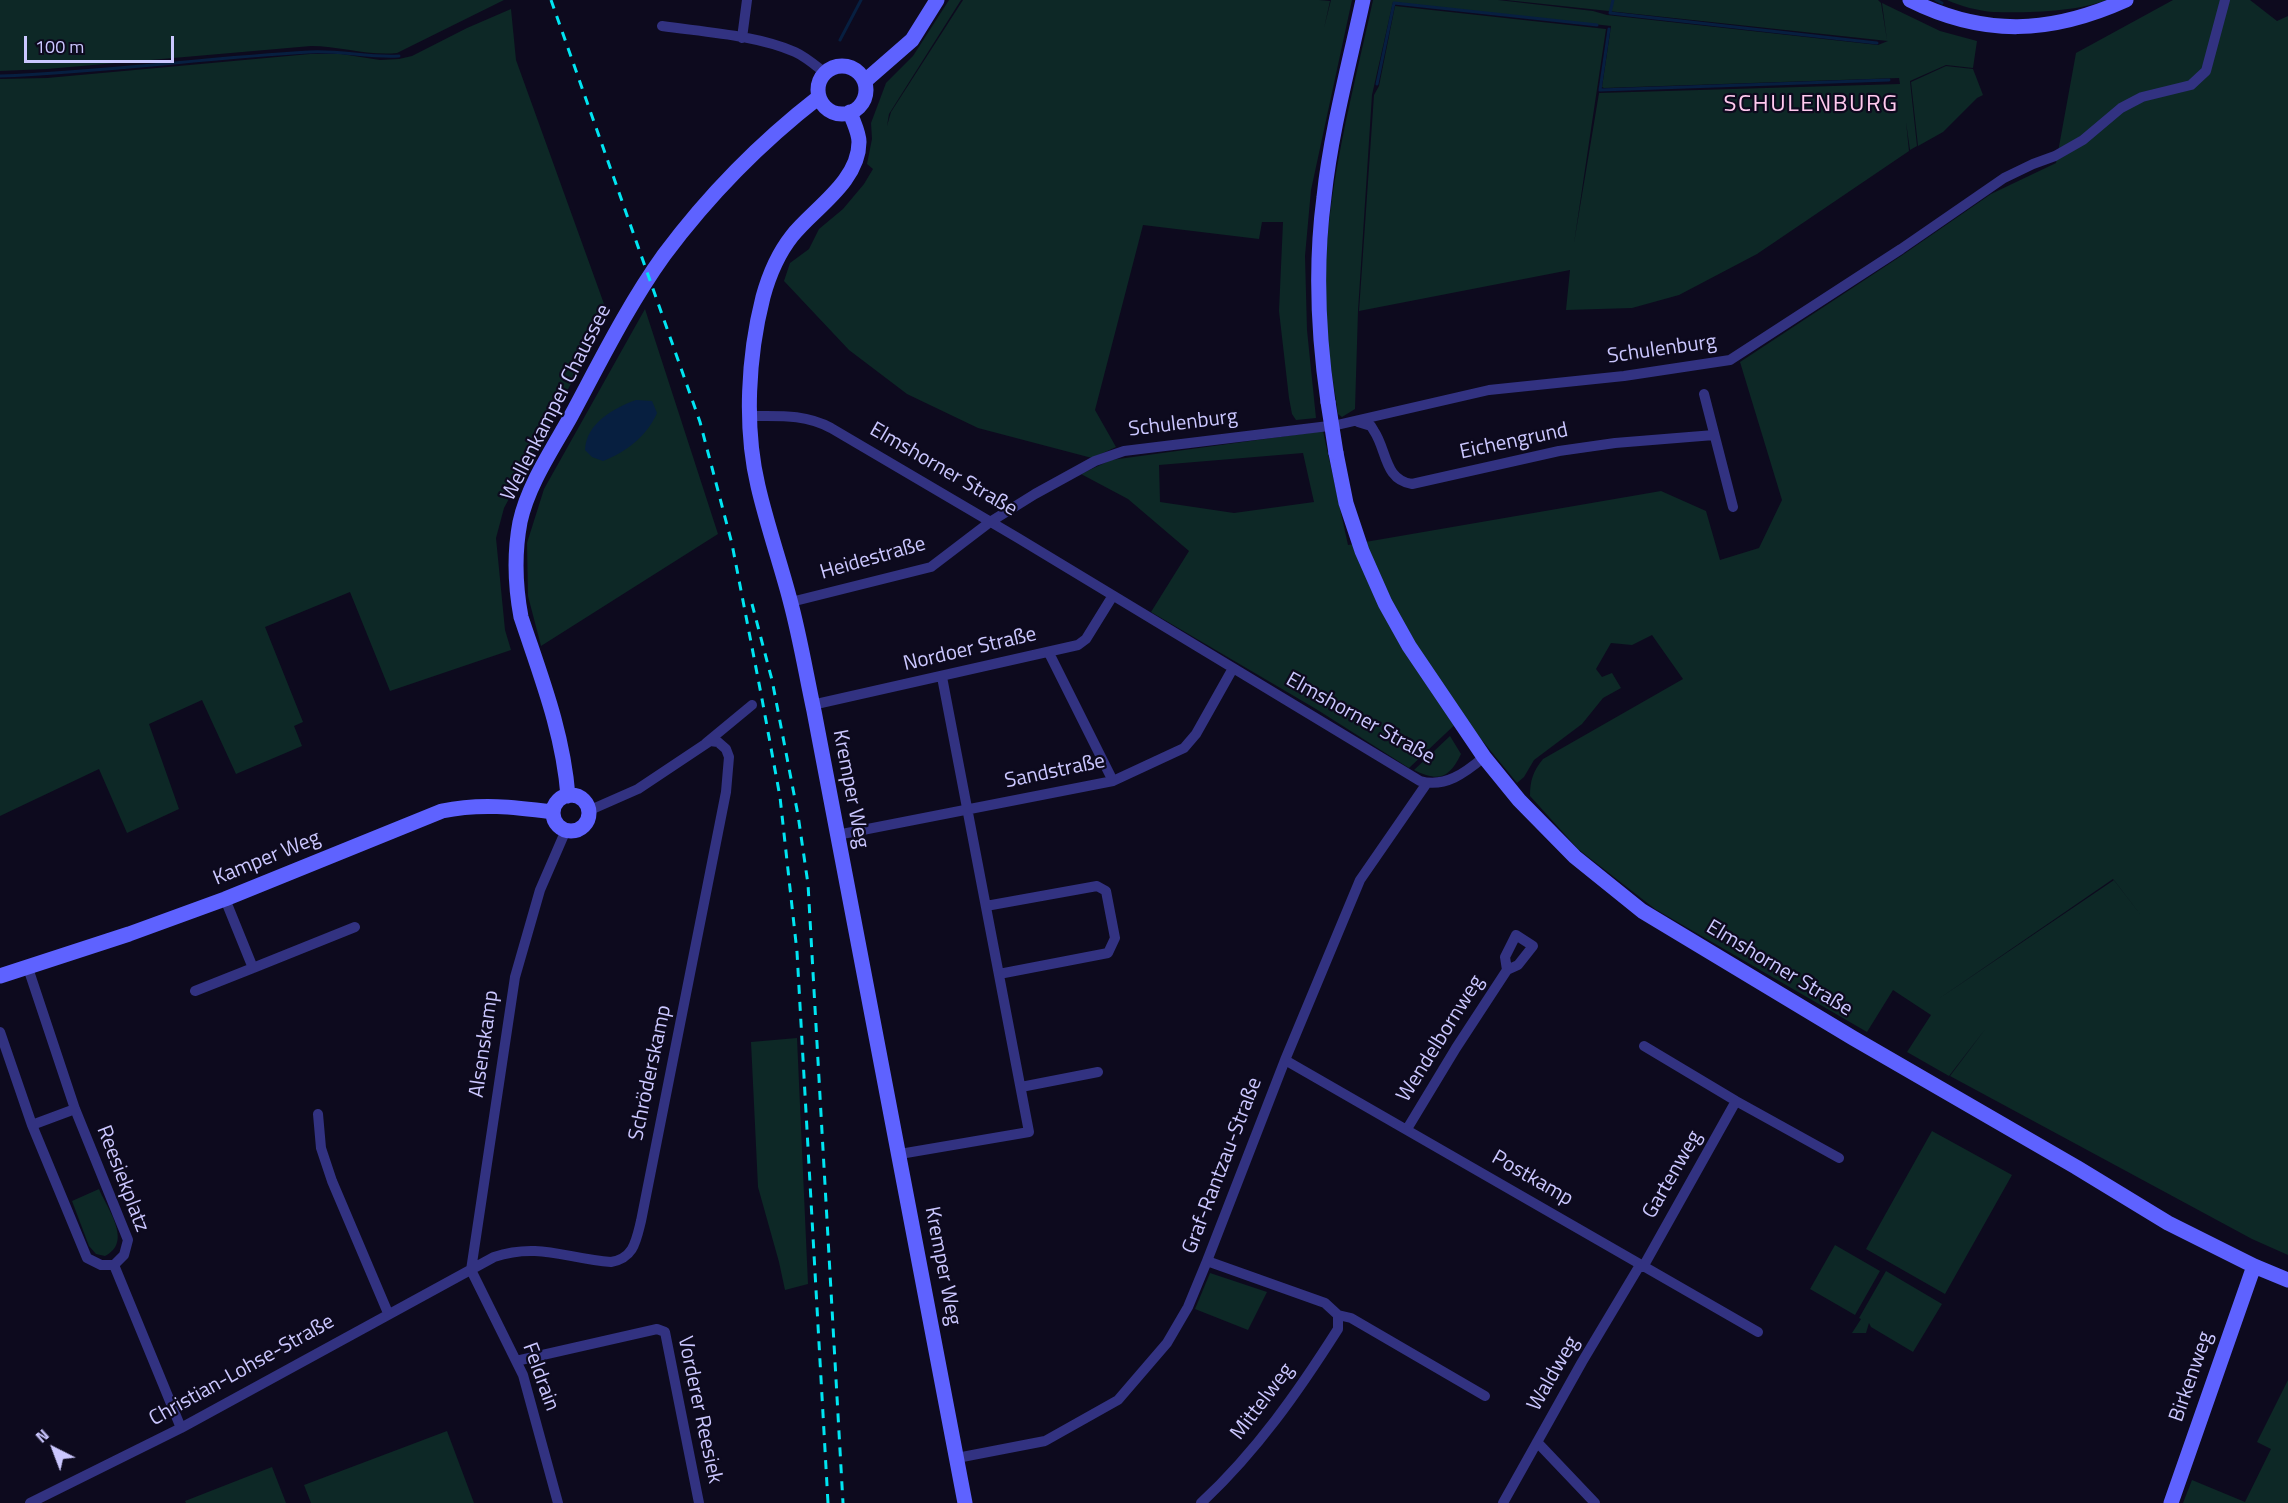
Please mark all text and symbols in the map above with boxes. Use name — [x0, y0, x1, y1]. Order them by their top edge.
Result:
scale bar — [27, 24, 177, 62]
text: 100 m — [35, 33, 84, 60]
district label: SCHULENBURG — [1723, 91, 1899, 119]
street label: Wellenkamper Chaussee — [496, 301, 618, 505]
street label: Schulenburg — [1606, 330, 1718, 370]
street label: Schulenburg — [1127, 405, 1239, 443]
street label: Elmshorner Straße — [865, 418, 1021, 522]
street label: Eichengrund — [1458, 418, 1570, 466]
street label: Heidestraße — [817, 532, 929, 586]
street label: Nordoer Straße — [901, 622, 1039, 678]
street label: Elmshorner Straße — [1281, 668, 1439, 770]
street label: Kremper Weg — [826, 728, 874, 850]
street label: Sandstraße — [1003, 749, 1107, 795]
street label: Kamper Weg — [210, 826, 324, 892]
street label: Elmshorner Straße — [1701, 915, 1857, 1023]
street label: Wendelbornweg — [1392, 971, 1490, 1107]
street label: Alsenskamp — [465, 989, 505, 1099]
street label: Schröderskamp — [624, 1003, 678, 1143]
street label: Graf-Rantzau-Straße — [1178, 1074, 1268, 1258]
street label: Reesiekplatz — [90, 1122, 154, 1236]
street label: Gartenweg — [1638, 1127, 1708, 1223]
street label: Postkamp — [1487, 1146, 1577, 1212]
street label: Kremper Weg — [918, 1205, 966, 1327]
street label: Christian-Lohse-Straße — [145, 1310, 339, 1432]
street label: Birkenweg — [2165, 1329, 2219, 1425]
street label: Waldweg — [1523, 1332, 1585, 1416]
street label: Vorderer Reesiek — [671, 1334, 727, 1486]
street label: Feldrain — [516, 1339, 564, 1415]
street label: Mittelweg — [1226, 1359, 1300, 1445]
north arrow — [24, 1419, 84, 1479]
text: N — [30, 1423, 54, 1448]

